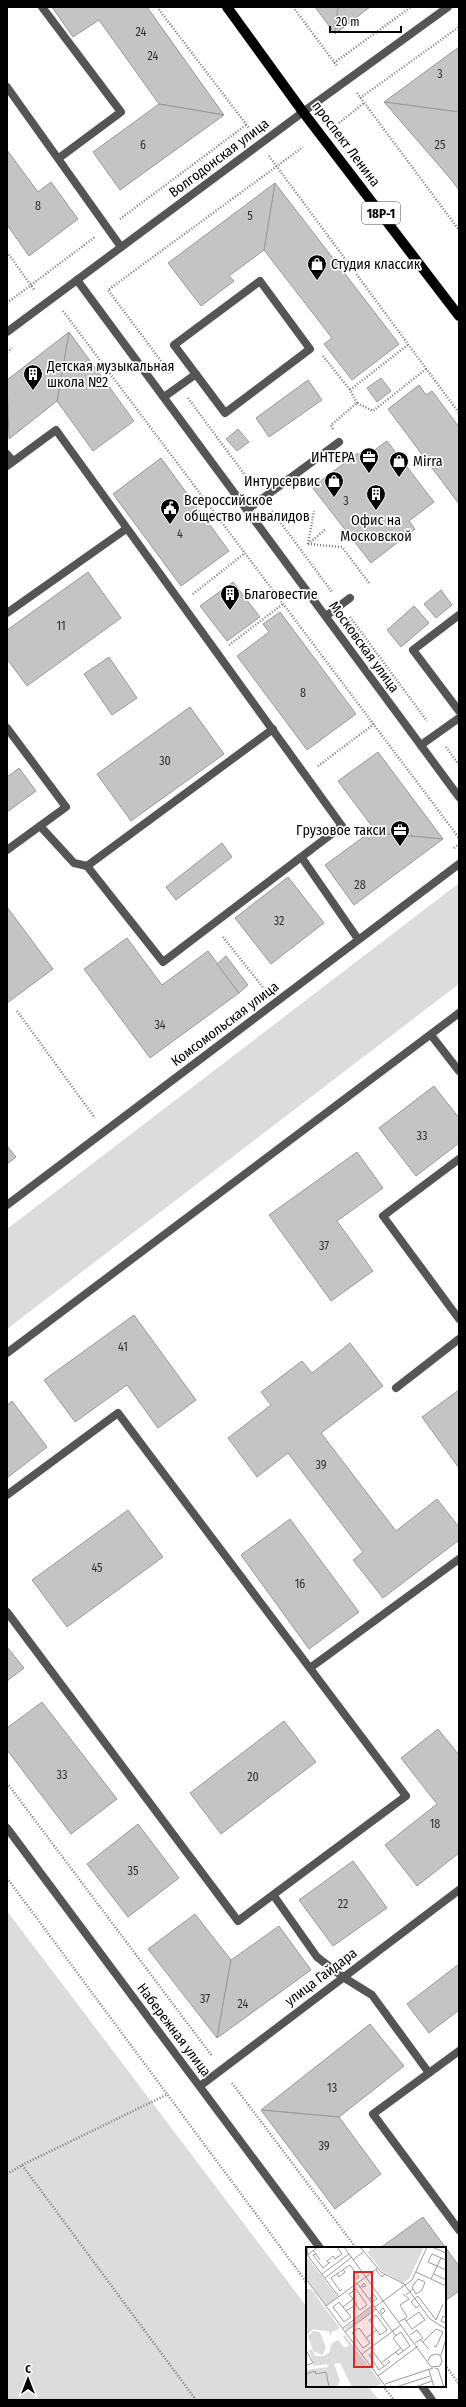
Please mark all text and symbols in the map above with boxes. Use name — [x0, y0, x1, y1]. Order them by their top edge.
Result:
scale bar — [330, 8, 401, 34]
text: 20 m — [336, 15, 360, 29]
house number: 24 — [136, 25, 147, 39]
house number: 24 — [148, 49, 159, 63]
house number: 3 — [437, 67, 443, 81]
street label: проспект Ленина — [308, 98, 384, 190]
street label: Волгодонская улица — [166, 115, 272, 201]
house number: 6 — [140, 138, 146, 152]
house number: 25 — [435, 138, 446, 152]
house number: 8 — [35, 199, 41, 213]
road number: 18Р-1 — [362, 202, 400, 224]
house number: 5 — [247, 209, 253, 223]
shop icon: Студия классик — [306, 253, 328, 281]
place label: Студия классик — [331, 256, 421, 273]
place label: Детская музыкальная школа №2 — [46, 358, 174, 391]
building icon: Детская музыкальная школа №2 — [22, 363, 44, 391]
office icon: ИНТЕРА — [358, 446, 380, 474]
place label: ИНТЕРА — [311, 449, 356, 466]
shop icon: Mirra — [388, 450, 410, 478]
place label: Mirra — [413, 453, 443, 470]
shop icon: Интурсервис — [323, 470, 345, 498]
place label: Интурсервис — [244, 473, 320, 490]
building icon: Офис на Московской — [365, 483, 387, 511]
place label: Всероссийское общество инвалидов — [184, 492, 310, 525]
house number: 3 — [343, 494, 349, 508]
public building icon: Всероссийское общество инвалидов — [159, 497, 181, 525]
place label: Офис на Московской — [340, 512, 412, 545]
house number: 4 — [177, 527, 183, 541]
building icon: Благовестие — [219, 583, 241, 611]
place label: Благовестие — [244, 586, 318, 603]
street label: Московская улица — [325, 598, 403, 696]
house number: 11 — [56, 619, 66, 633]
house number: 8 — [300, 686, 306, 700]
house number: 30 — [159, 754, 171, 768]
office icon: Грузовое такси — [389, 819, 411, 847]
place label: Грузовое такси — [296, 822, 386, 839]
house number: 28 — [354, 878, 366, 892]
house number: 32 — [274, 914, 284, 928]
street label: Комсомольская улица — [168, 978, 282, 1070]
house number: 34 — [154, 1018, 166, 1032]
house number: 33 — [417, 1129, 427, 1143]
house number: 37 — [319, 1239, 329, 1253]
house number: 41 — [118, 1340, 128, 1354]
house number: 39 — [315, 1458, 327, 1472]
house number: 45 — [91, 1561, 103, 1575]
house number: 16 — [295, 1577, 305, 1591]
house number: 33 — [57, 1768, 67, 1782]
house number: 20 — [247, 1770, 259, 1784]
house number: 18 — [430, 1817, 440, 1831]
house number: 35 — [128, 1864, 139, 1878]
house number: 22 — [338, 1897, 348, 1911]
street label: улица Гайдара — [282, 1944, 361, 2010]
street label: Набережная улица — [133, 1980, 215, 2080]
house number: 37 — [200, 1992, 210, 2006]
house number: 24 — [238, 1997, 249, 2011]
house number: 13 — [327, 2081, 337, 2095]
house number: 39 — [318, 2139, 330, 2153]
inset map — [306, 2247, 446, 2387]
north arrow — [8, 2359, 48, 2399]
text: С — [25, 2363, 31, 2376]

